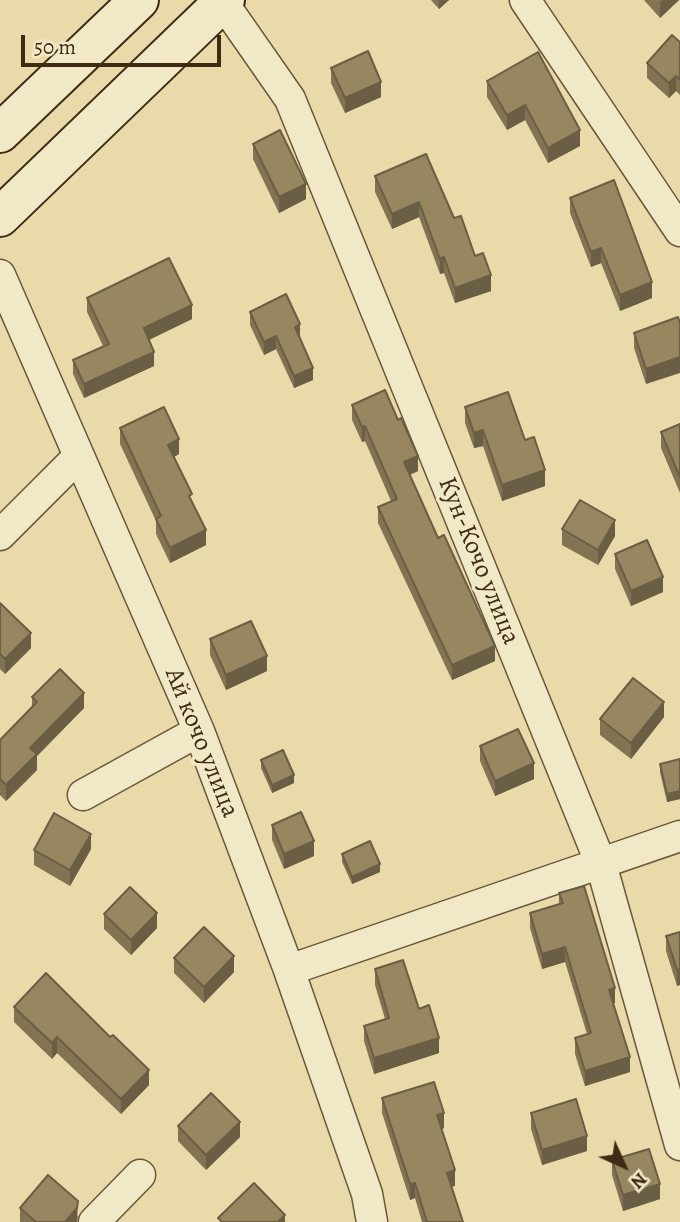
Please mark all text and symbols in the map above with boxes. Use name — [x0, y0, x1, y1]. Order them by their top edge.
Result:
scale bar — [24, 21, 224, 65]
text: 50 m — [34, 33, 76, 61]
street label: Кун-Кочо улица — [430, 473, 526, 649]
street label: Ай кочо улица — [157, 664, 245, 822]
north arrow — [589, 1131, 659, 1201]
text: N — [625, 1167, 653, 1195]

